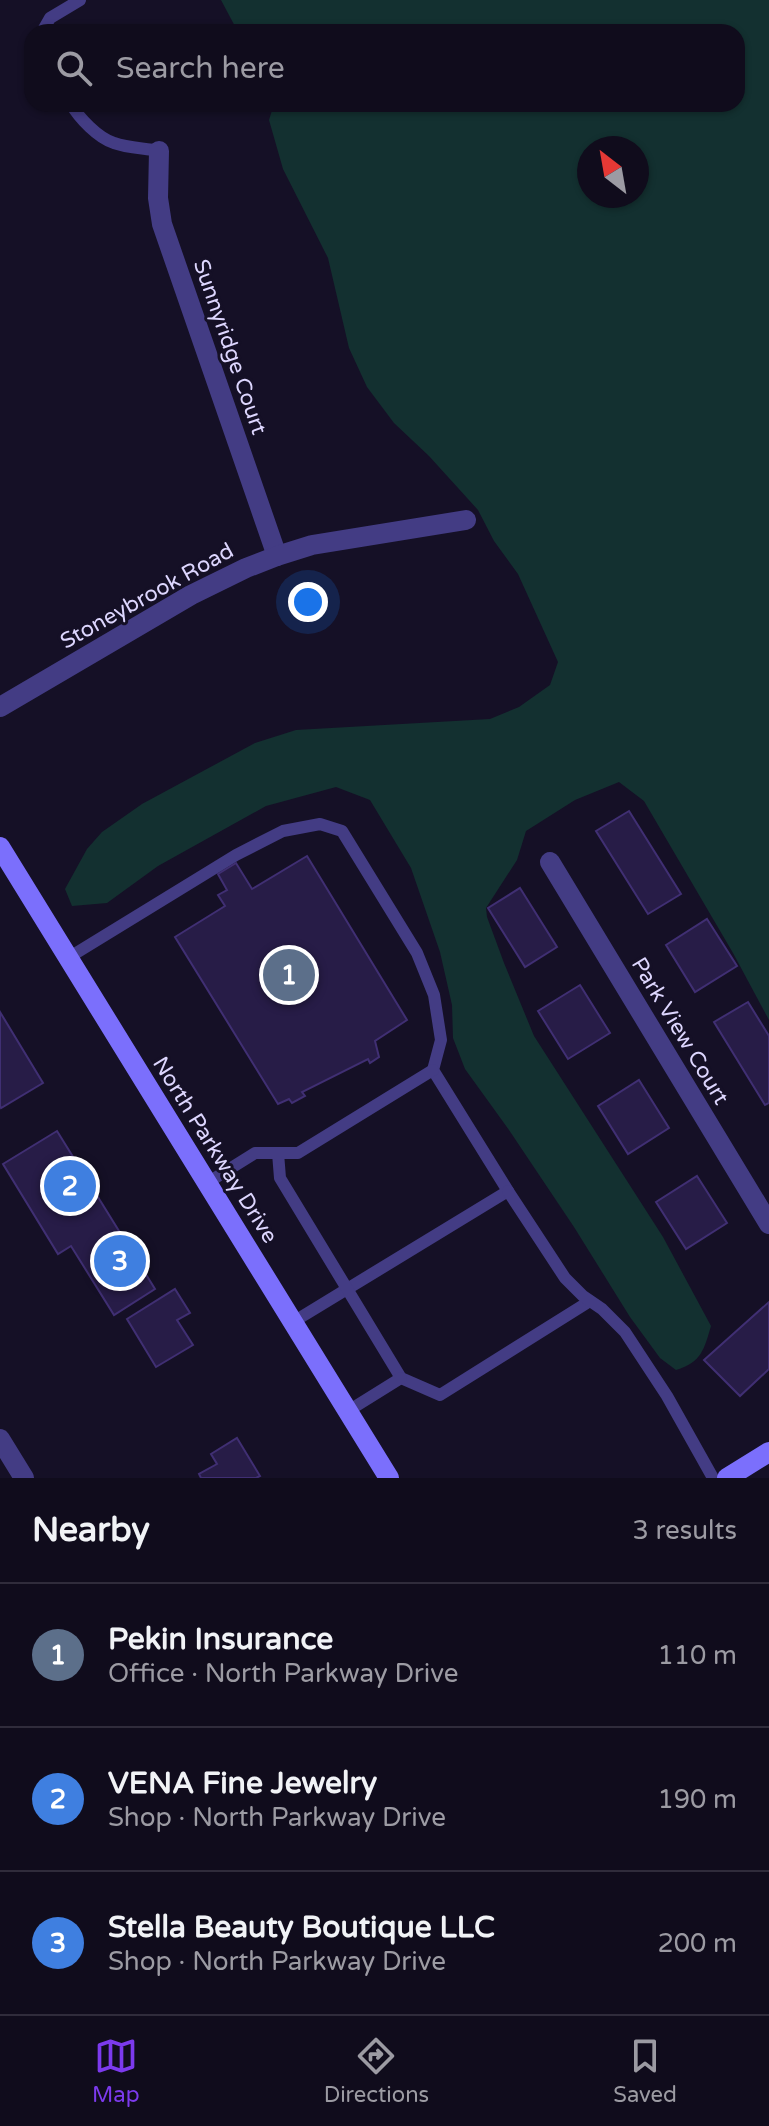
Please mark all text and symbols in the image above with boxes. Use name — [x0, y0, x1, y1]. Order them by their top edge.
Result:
search box — [24, 24, 745, 112]
icon: search — [52, 46, 96, 90]
text: Search here — [116, 50, 285, 87]
north arrow — [577, 136, 649, 208]
street label: Sunnyridge Court — [188, 256, 272, 438]
street label: Stoneybrook Road — [56, 538, 238, 654]
your location — [288, 582, 328, 622]
pin: 1 — [263, 945, 315, 1005]
street label: Park View Court — [626, 953, 734, 1109]
street label: North Parkway Drive — [147, 1052, 283, 1248]
pin: 2 — [44, 1156, 96, 1216]
pin: 3 — [94, 1231, 146, 1291]
text: Nearby — [32, 1510, 150, 1551]
text: 3 results — [632, 1515, 737, 1546]
text: Pekin Insurance — [108, 1621, 333, 1658]
text: 1 — [50, 1640, 66, 1671]
text: 110 m — [657, 1640, 737, 1671]
text: Office · North Parkway Drive — [108, 1658, 459, 1689]
text: VENA Fine Jewelry — [108, 1765, 377, 1802]
text: 2 — [50, 1784, 66, 1815]
text: 190 m — [657, 1784, 737, 1815]
text: Shop · North Parkway Drive — [108, 1802, 446, 1833]
text: Stella Beauty Boutique LLC — [108, 1909, 495, 1946]
text: 3 — [50, 1928, 66, 1959]
text: 200 m — [657, 1928, 737, 1959]
text: Shop · North Parkway Drive — [108, 1946, 446, 1977]
tab: Map — [92, 2034, 140, 2108]
tab: Directions — [324, 2034, 429, 2108]
tab: Saved — [613, 2034, 677, 2108]

